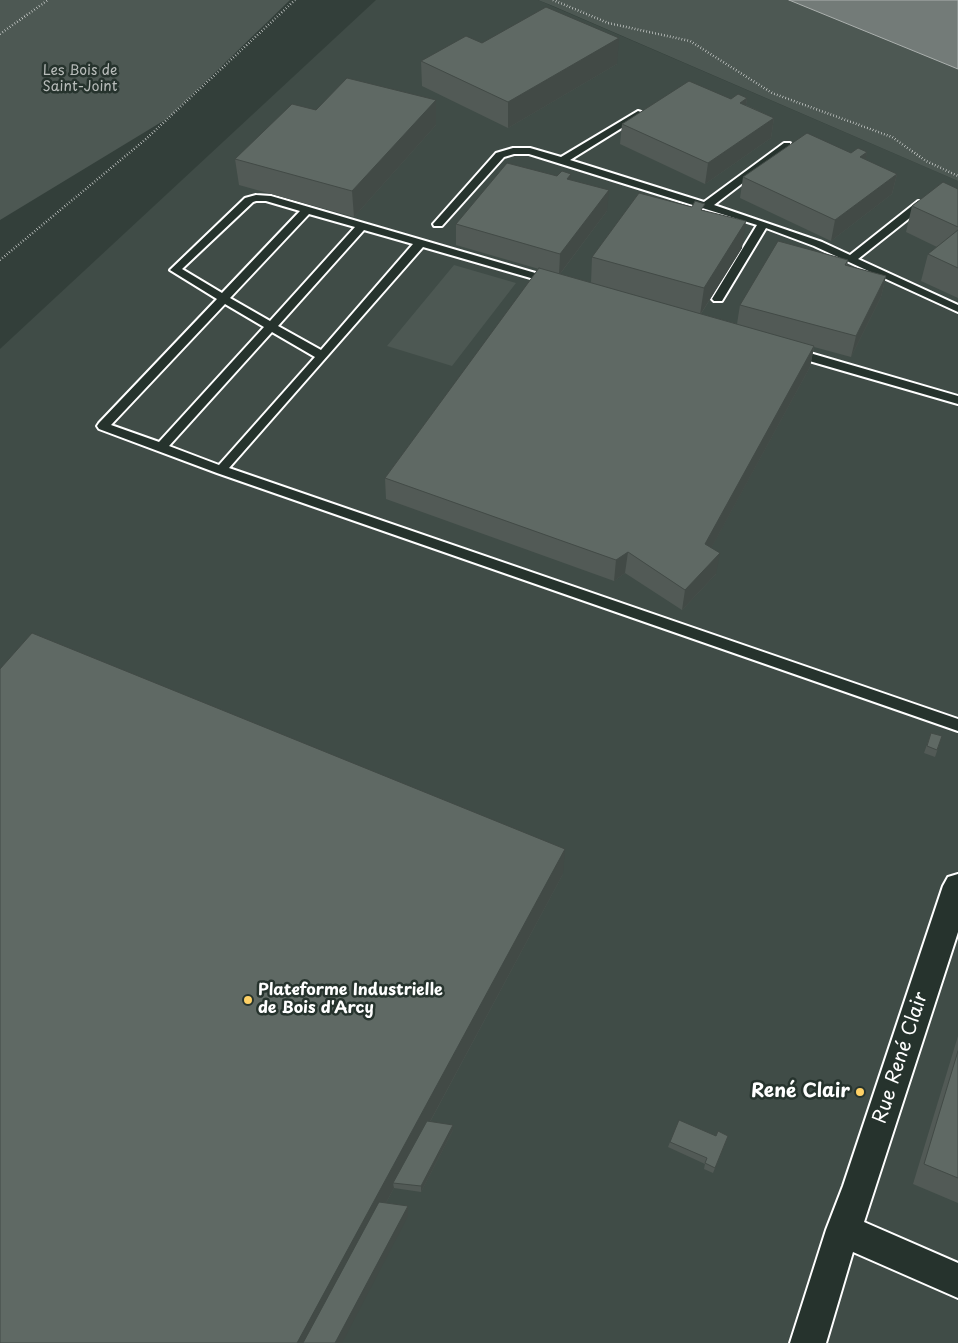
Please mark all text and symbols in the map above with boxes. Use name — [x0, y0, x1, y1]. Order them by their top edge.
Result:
park label: Les Bois de Saint-Joint — [43, 63, 117, 95]
place label: Plateforme Industrielle de Bois d'Arcy — [258, 981, 443, 1019]
street label: Rue René Clair — [869, 989, 933, 1127]
marker: Plateforme Industrielle de Bois d'Arcy — [242, 994, 254, 1006]
place label: René Clair — [751, 1081, 850, 1103]
marker: René Clair — [854, 1086, 866, 1098]

